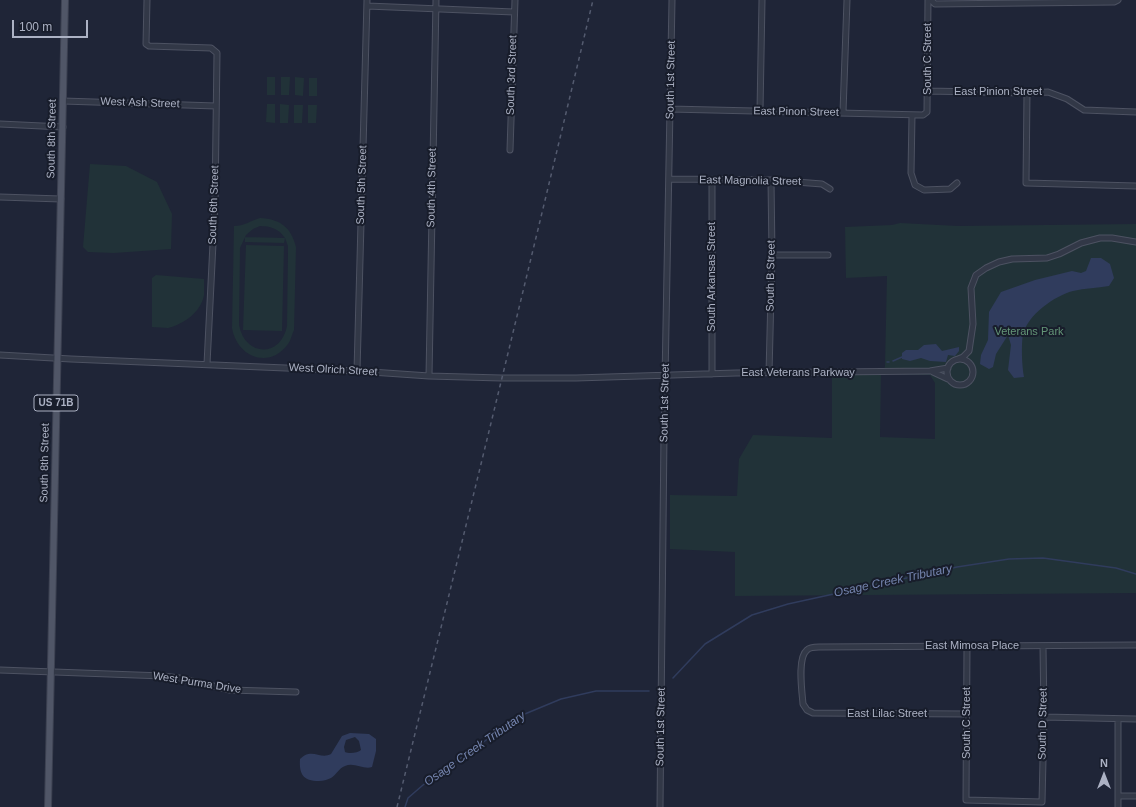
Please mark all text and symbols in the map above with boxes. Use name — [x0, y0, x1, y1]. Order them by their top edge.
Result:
scale bar — [14, 12, 90, 38]
text: 100 m — [19, 20, 52, 34]
street label: South C Street — [921, 23, 935, 95]
street label: South 3rd Street — [504, 35, 520, 115]
street label: South 1st Street — [664, 40, 678, 120]
street label: East Pinion Street — [954, 85, 1042, 99]
street label: West Ash Street — [100, 95, 180, 111]
street label: South 8th Street — [45, 99, 59, 179]
street label: East Pinon Street — [753, 105, 839, 119]
street label: South 5th Street — [354, 145, 370, 225]
street label: South 4th Street — [425, 148, 439, 228]
street label: South 6th Street — [206, 165, 222, 245]
street label: East Magnolia Street — [699, 174, 801, 188]
street label: South Arkansas Street — [705, 222, 719, 332]
street label: South B Street — [764, 240, 778, 312]
park label: Veterans Park — [994, 325, 1064, 339]
street label: West Olrich Street — [288, 361, 378, 379]
street label: South 1st Street — [658, 363, 672, 443]
street label: East Veterans Parkway — [741, 366, 855, 380]
road number: US 71B — [34, 395, 78, 411]
street label: South 8th Street — [38, 423, 52, 503]
water label: Osage Creek Tributary — [833, 561, 953, 601]
street label: East Mimosa Place — [925, 639, 1019, 653]
street label: West Purma Drive — [152, 670, 242, 696]
street label: South 1st Street — [654, 687, 668, 767]
street label: South C Street — [960, 687, 974, 759]
street label: South D Street — [1036, 688, 1050, 760]
street label: East Lilac Street — [847, 707, 927, 721]
water label: Osage Creek Tributary — [422, 709, 528, 789]
north arrow — [1084, 755, 1124, 795]
text: N — [1100, 757, 1108, 769]

